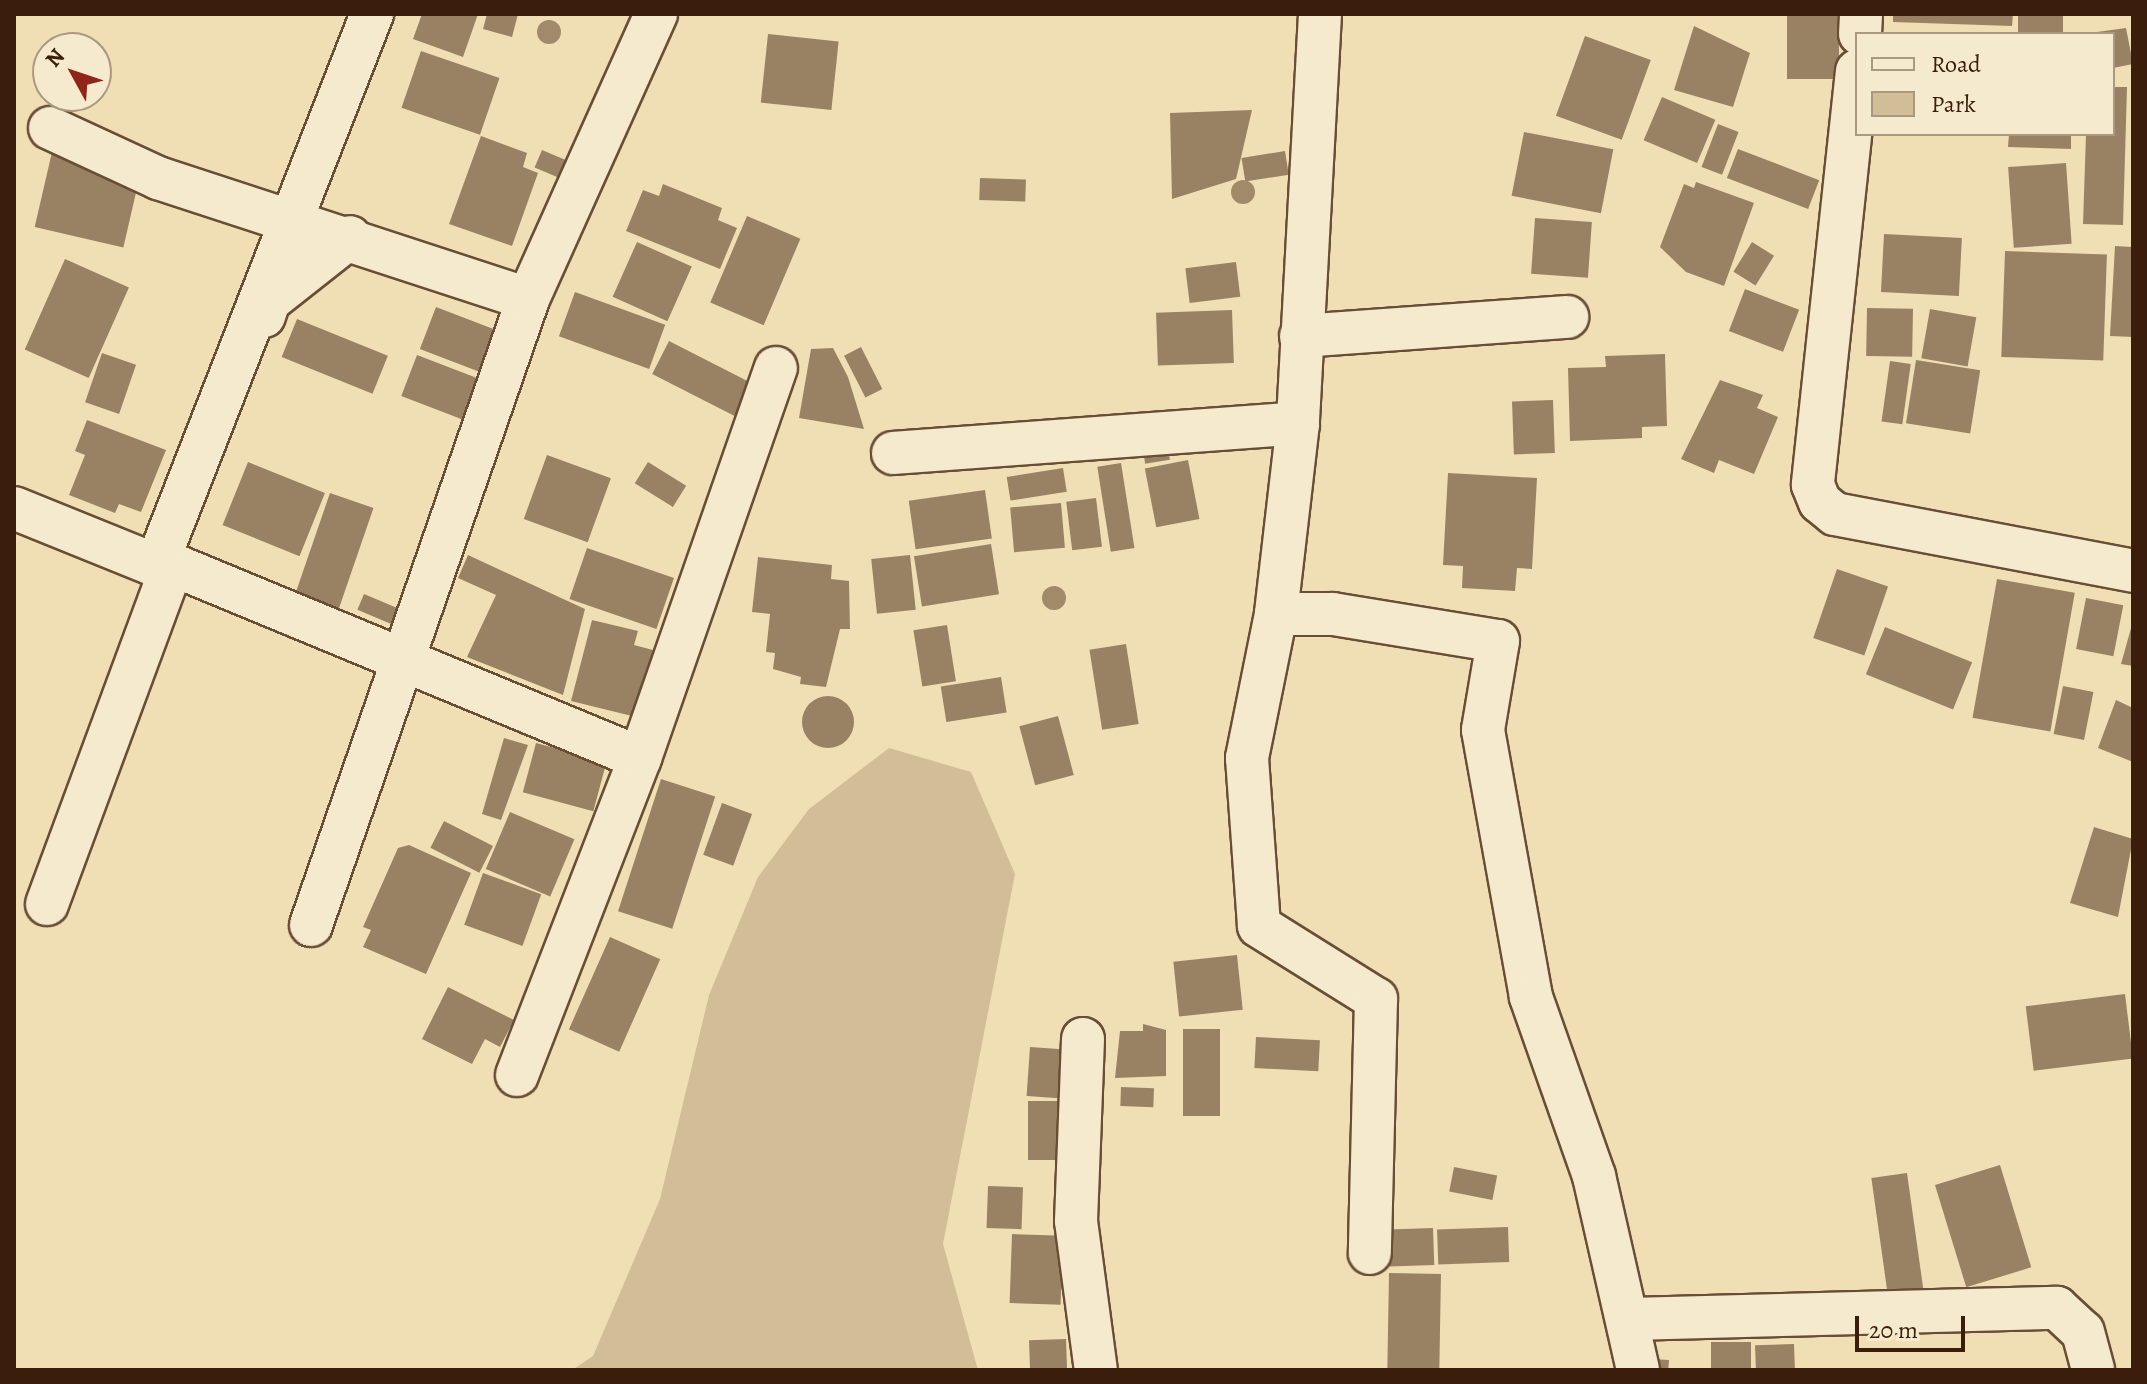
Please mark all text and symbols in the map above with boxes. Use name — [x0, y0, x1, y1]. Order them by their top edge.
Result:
north arrow — [32, 32, 112, 112]
legend — [1855, 32, 2115, 136]
text: N — [39, 42, 72, 74]
text: Road — [1931, 48, 1981, 80]
text: Park — [1931, 88, 1976, 120]
scale bar — [1859, 1300, 1969, 1350]
text: 20 m — [1869, 1314, 1918, 1346]

